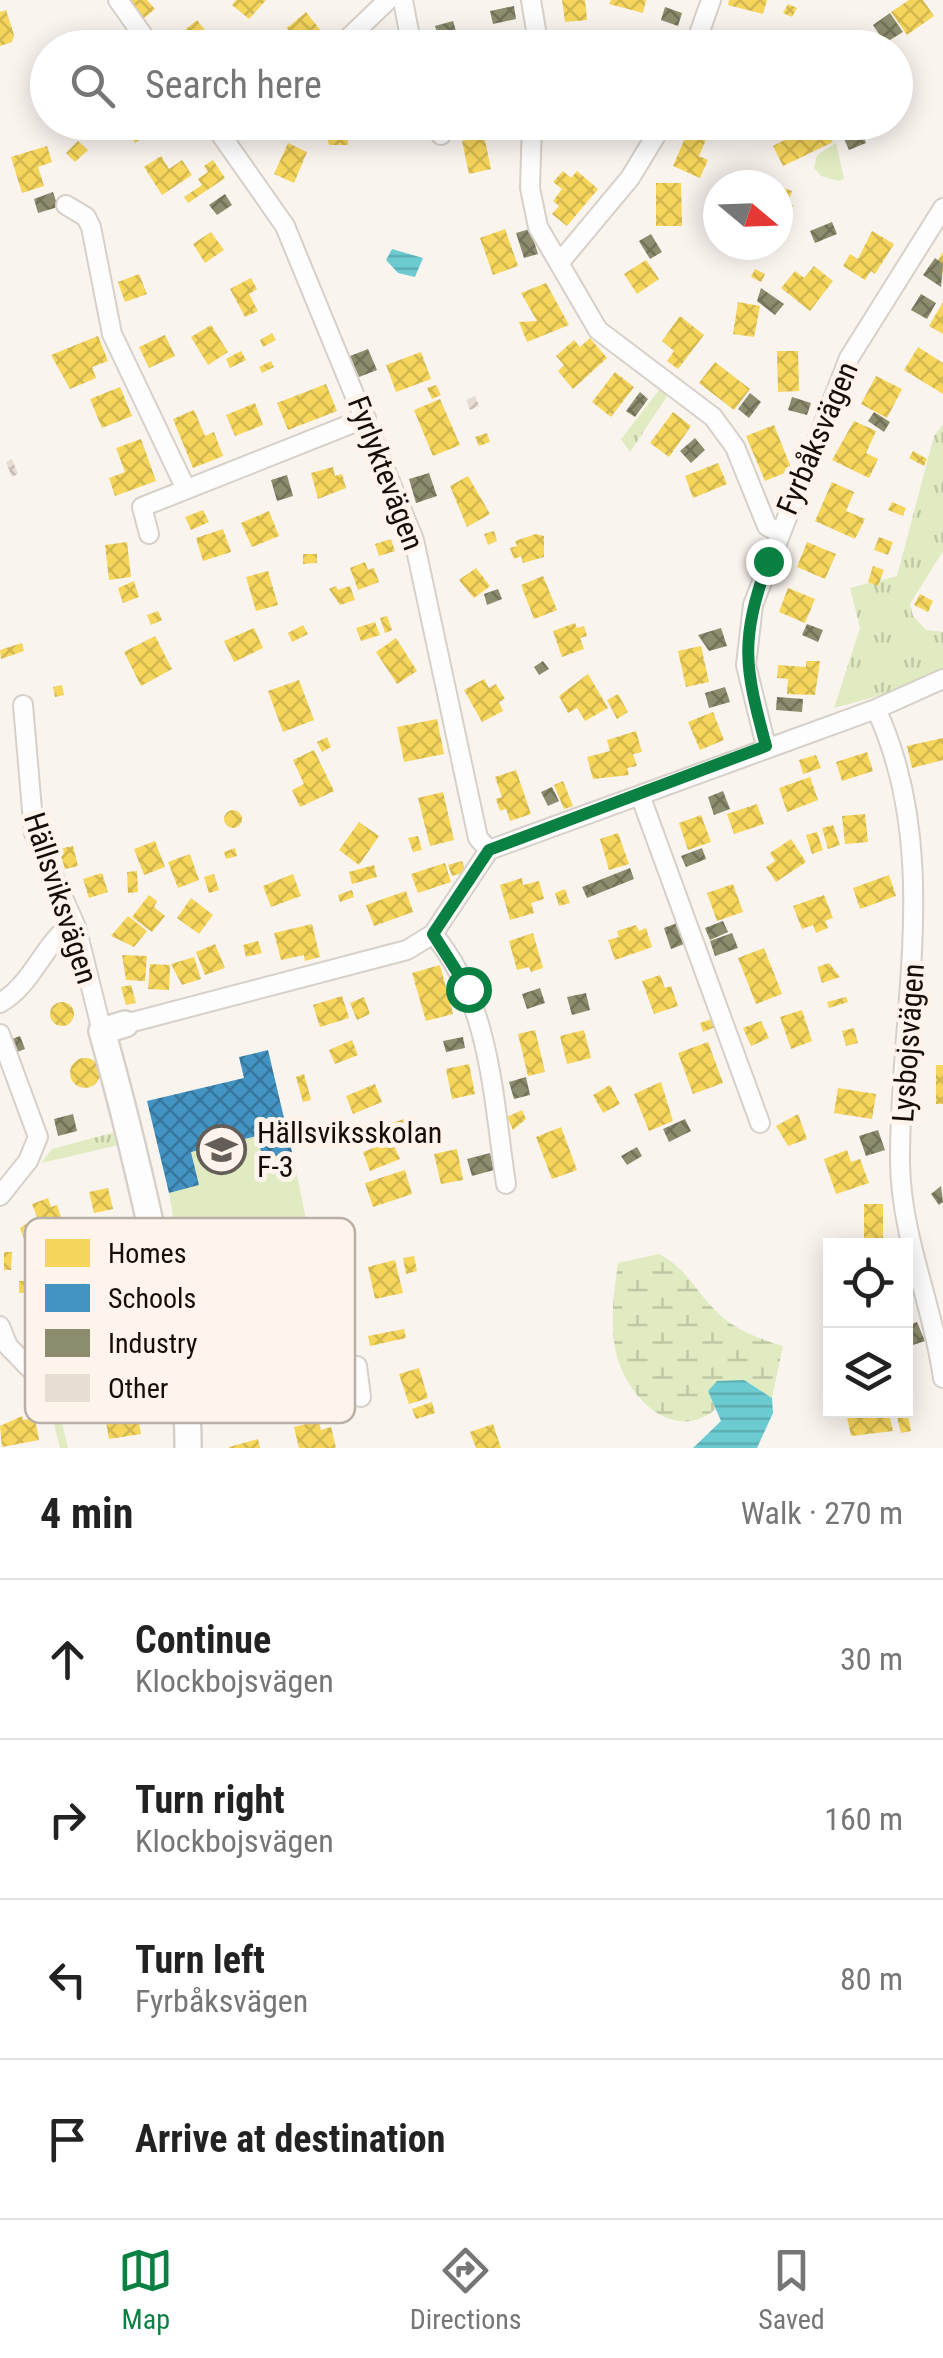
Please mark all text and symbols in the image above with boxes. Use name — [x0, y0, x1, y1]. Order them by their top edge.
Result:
search box — [30, 30, 913, 140]
icon: search — [65, 58, 120, 113]
text: Search here — [145, 63, 322, 107]
north arrow — [703, 170, 793, 260]
street label: Fyrbåksvägen — [769, 356, 865, 520]
street label: Fyrlyktevägen — [341, 391, 431, 555]
route end — [746, 539, 792, 585]
street label: Hällsviksvägen — [17, 808, 105, 988]
street label: Lysbojsvägen — [885, 962, 931, 1124]
route start — [446, 967, 492, 1013]
place label: Hällsviksskolan F-3 — [257, 1115, 442, 1184]
school or university icon: Hällsviksskolan F-3 — [196, 1123, 248, 1175]
legend — [25, 1218, 355, 1423]
text: Homes — [108, 1237, 186, 1270]
map controls — [823, 1238, 913, 1418]
button: locate — [823, 1238, 913, 1328]
text: Schools — [108, 1282, 196, 1315]
text: Industry — [108, 1327, 198, 1360]
button: layers — [823, 1328, 913, 1418]
text: Other — [108, 1372, 168, 1405]
text: 4 min — [40, 1489, 133, 1538]
text: Walk · 270 m — [741, 1494, 903, 1532]
text: Continue — [135, 1618, 271, 1662]
icon: ahead — [40, 1632, 95, 1687]
text: 30 m — [840, 1640, 903, 1678]
text: Klockbojsvägen — [135, 1662, 334, 1700]
text: Turn right — [135, 1778, 285, 1822]
icon: right — [40, 1792, 95, 1847]
text: 160 m — [824, 1800, 903, 1838]
text: Klockbojsvägen — [135, 1822, 334, 1860]
text: Turn left — [135, 1938, 265, 1982]
icon: left — [40, 1952, 95, 2007]
text: 80 m — [840, 1960, 903, 1998]
text: Fyrbåksvägen — [135, 1982, 308, 2020]
icon: arrive — [40, 2112, 95, 2167]
text: Arrive at destination — [135, 2117, 445, 2161]
tab: Map — [118, 2243, 173, 2336]
tab: Directions — [410, 2243, 522, 2336]
tab: Saved — [758, 2243, 825, 2336]

